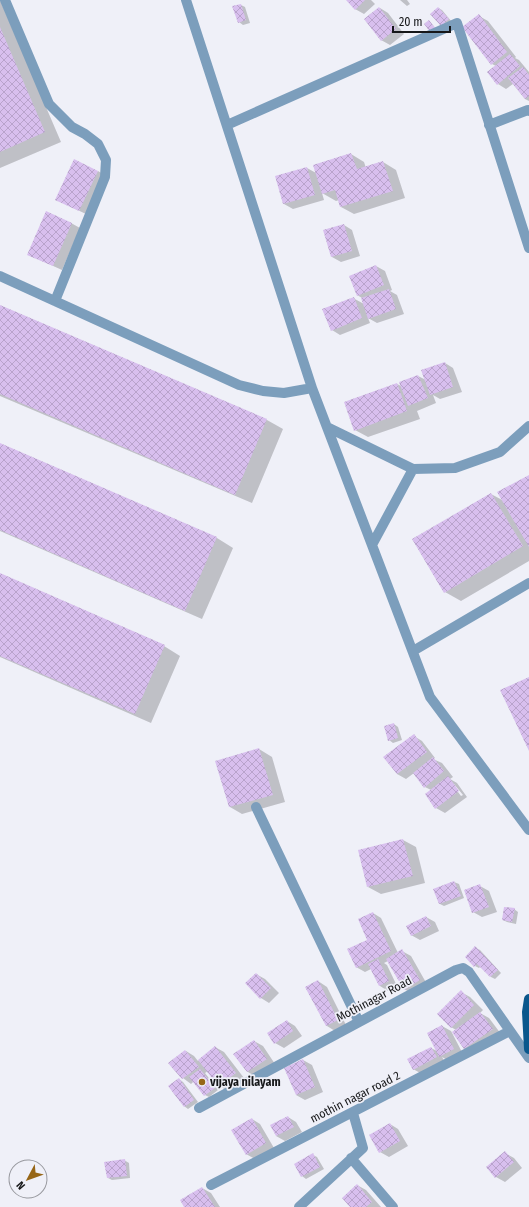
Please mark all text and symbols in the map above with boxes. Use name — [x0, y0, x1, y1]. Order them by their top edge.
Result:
scale bar — [393, 8, 450, 34]
text: 20 m — [399, 15, 423, 29]
street label: Mothinagar Road — [334, 973, 414, 1025]
street label: mothin nagar road 2 — [308, 1068, 402, 1126]
place label: vijaya nilayam — [209, 1075, 281, 1089]
marker: vijaya nilayam — [197, 1077, 207, 1087]
north arrow — [8, 1159, 48, 1199]
text: N — [14, 1178, 28, 1192]

